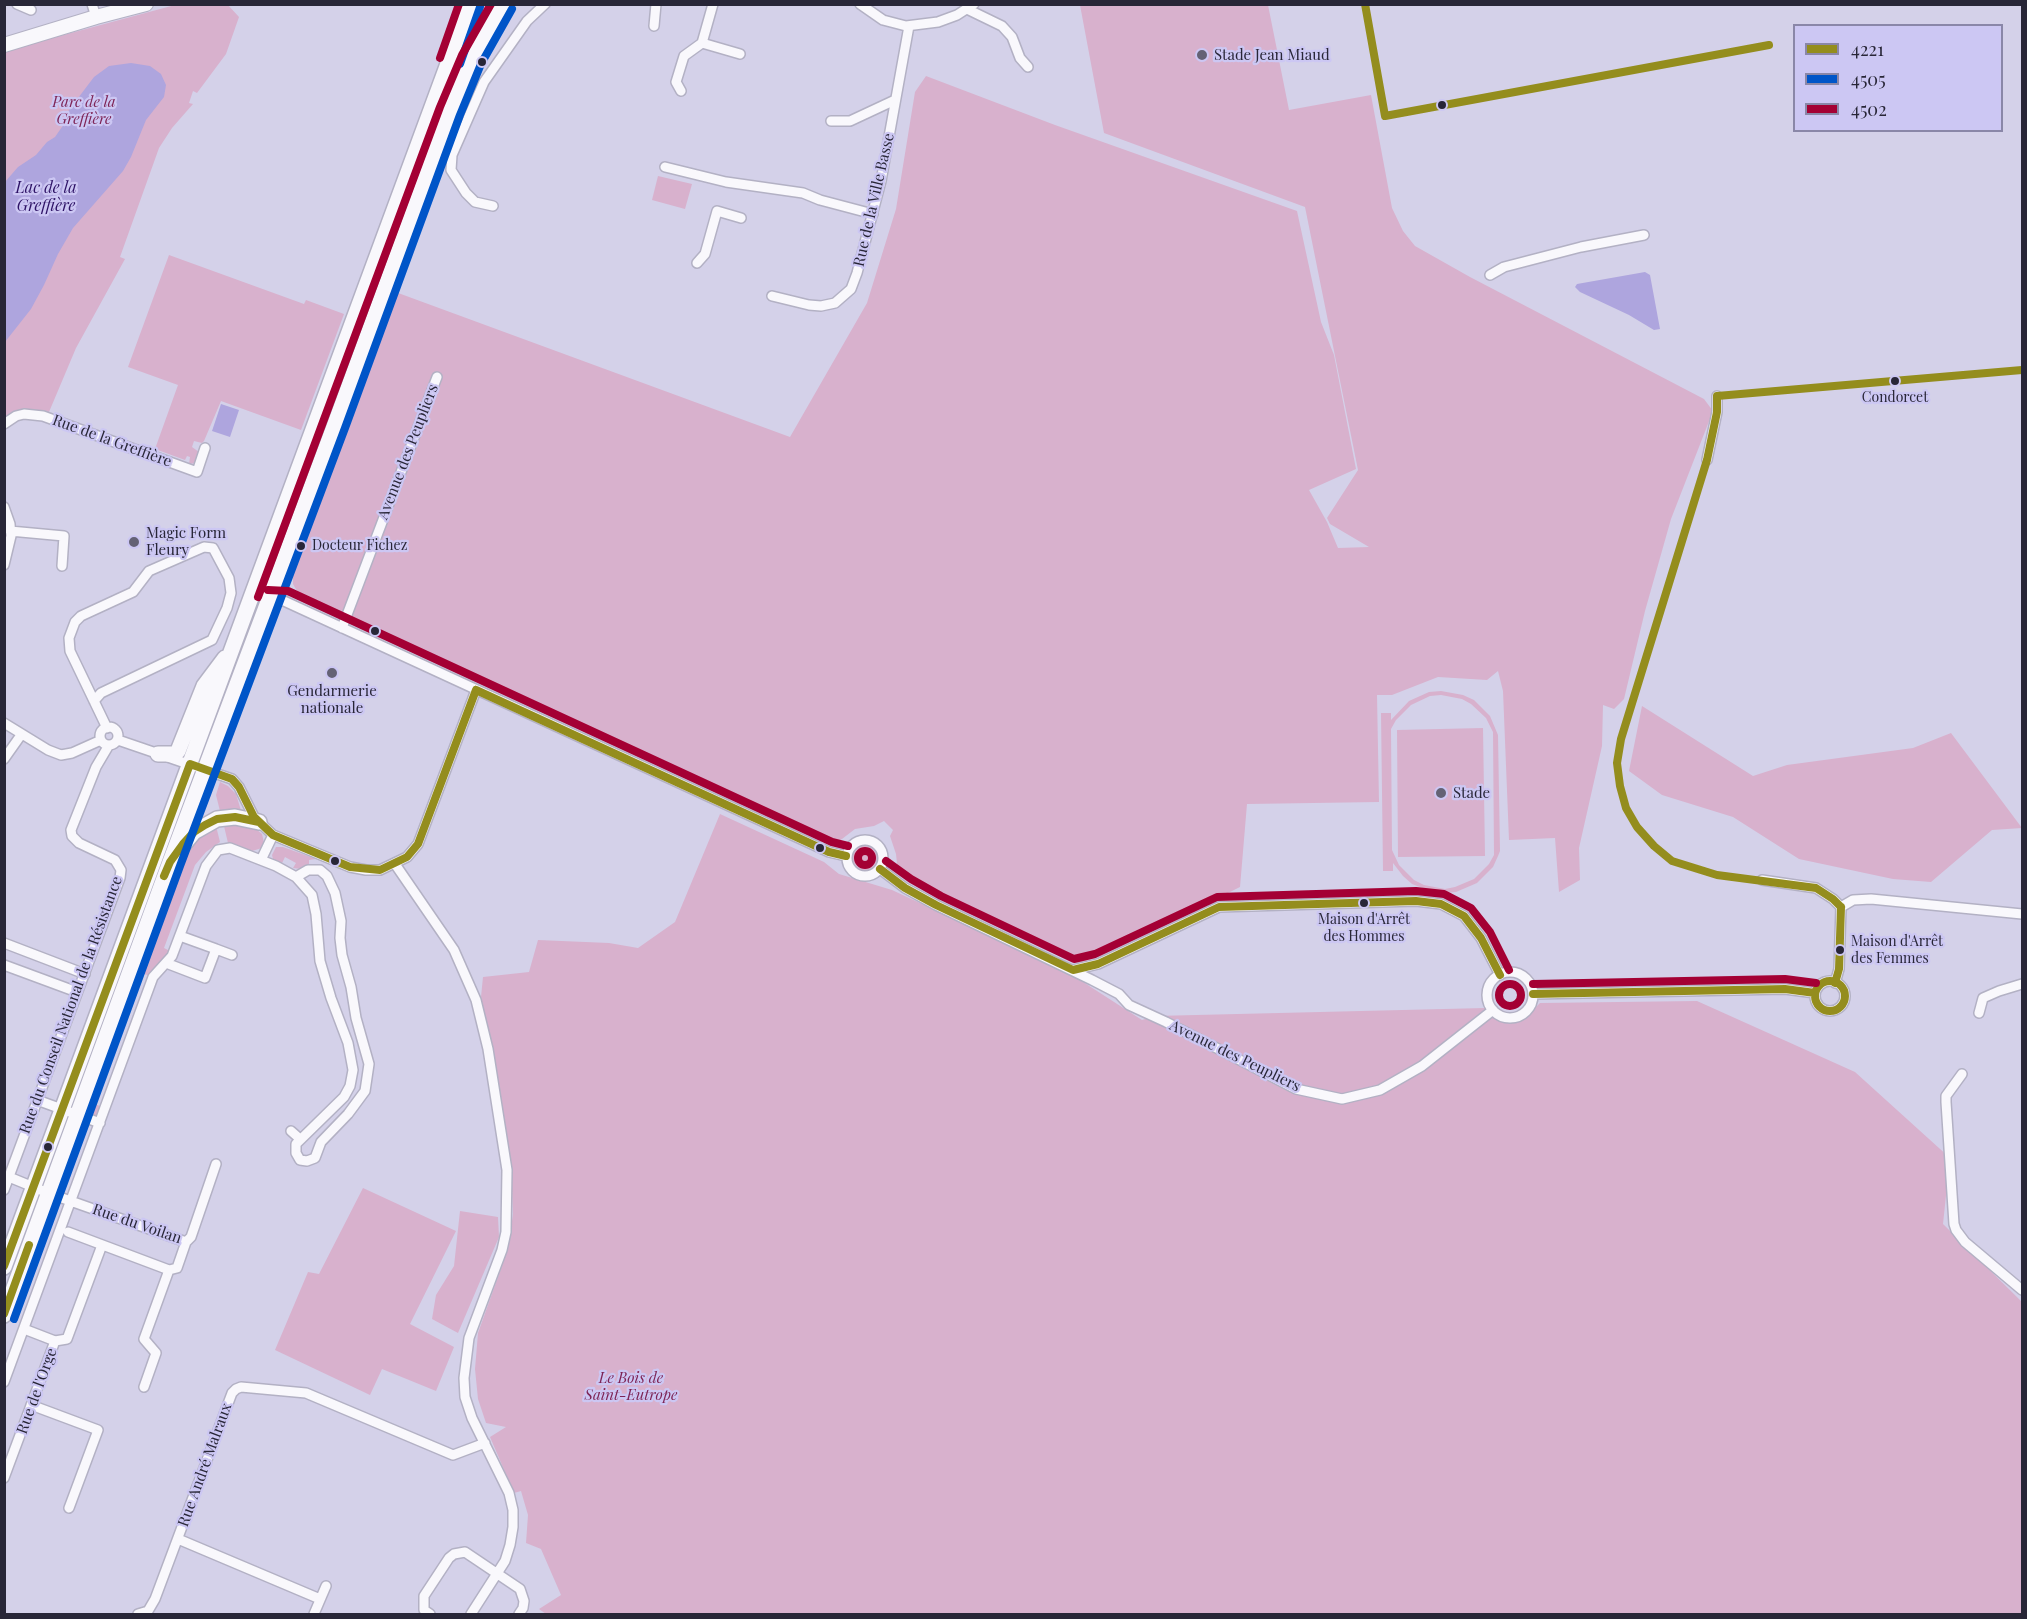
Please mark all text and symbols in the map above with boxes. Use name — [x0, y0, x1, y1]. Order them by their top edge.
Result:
legend — [1793, 24, 2003, 132]
text: 4221 — [1851, 37, 1884, 61]
place label: Stade Jean Miaud — [1214, 46, 1330, 64]
marker: Stade Jean Miaud — [1195, 48, 1209, 62]
unlabelled marker — [476, 56, 488, 68]
text: 4505 — [1851, 67, 1886, 91]
park label: Parc de la Greffière — [52, 93, 116, 128]
text: 4502 — [1851, 97, 1887, 121]
unlabelled marker — [1436, 99, 1448, 111]
street label: Rue de la Ville Basse — [850, 132, 898, 268]
water label: Lac de la Greffière — [15, 178, 77, 216]
marker: Condorcet — [1889, 375, 1901, 387]
street label: Avenue des Peupliers — [374, 382, 442, 522]
place label: Condorcet — [1862, 390, 1928, 406]
street label: Rue de la Greffière — [50, 411, 174, 471]
place label: Magic Form Fleury — [146, 524, 226, 559]
marker: Magic Form Fleury — [127, 535, 141, 549]
place label: Docteur Fichez — [312, 538, 407, 554]
marker: Docteur Fichez — [295, 540, 307, 552]
unlabelled marker — [369, 625, 381, 637]
marker: Gendarmerie nationale — [325, 666, 339, 680]
place label: Gendarmerie nationale — [287, 682, 377, 717]
place label: Stade — [1453, 784, 1490, 802]
marker: Stade — [1434, 786, 1448, 800]
unlabelled marker — [814, 842, 826, 854]
unlabelled marker — [329, 855, 341, 867]
street label: Rue du Conseil National de la Résistance — [16, 874, 126, 1136]
marker: Maison d'Arrêt des Hommes — [1358, 897, 1370, 909]
place label: Maison d'Arrêt des Hommes — [1318, 912, 1410, 945]
place label: Maison d'Arrêt des Femmes — [1851, 934, 1943, 966]
marker: Maison d'Arrêt des Femmes — [1834, 944, 1846, 956]
street label: Avenue des Peupliers — [1167, 1017, 1303, 1095]
unlabelled marker — [42, 1141, 54, 1153]
street label: Rue du Voilan — [90, 1200, 184, 1248]
street label: Rue de l'Orge — [13, 1346, 61, 1436]
park label: Le Bois de Saint-Eutrope — [585, 1369, 677, 1404]
street label: Rue André Malraux — [174, 1401, 236, 1529]

